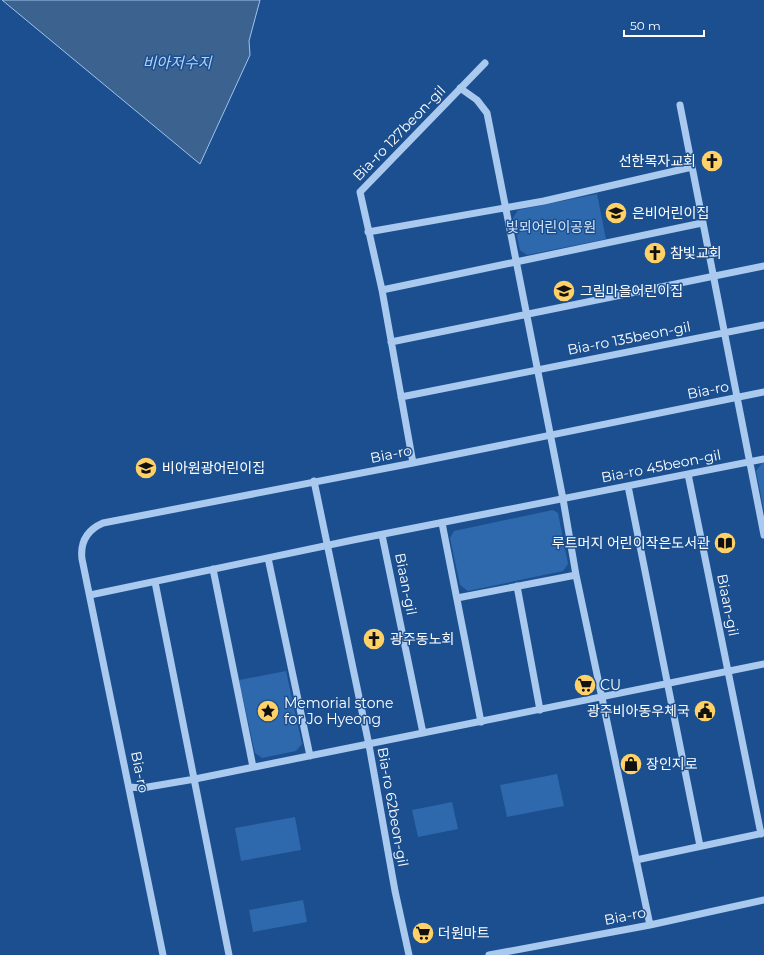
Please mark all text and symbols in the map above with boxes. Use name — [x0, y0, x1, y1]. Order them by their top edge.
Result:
scale bar — [624, 12, 704, 38]
text: 50 m — [630, 18, 661, 33]
water label: 비아저수지 — [142, 53, 213, 72]
street label: Bia-ro 127beon-gil — [349, 81, 449, 185]
church icon: 선한목자교회 — [699, 148, 725, 174]
place label: 선한목자교회 — [619, 152, 696, 170]
school or university icon: 은비어린이집 — [603, 200, 629, 226]
place label: 은비어린이집 — [632, 204, 709, 222]
park label: 빛뫼어린이공원 — [506, 218, 596, 236]
church icon: 참빛교회 — [642, 240, 668, 266]
place label: 참빛교회 — [670, 244, 722, 262]
school or university icon: 그림마을어린이집 — [551, 278, 577, 304]
place label: 그림마을어린이집 — [580, 282, 683, 300]
street label: Bia-ro 135beon-gil — [566, 317, 692, 359]
street label: Bia-ro — [686, 377, 731, 403]
street label: Bia-ro — [369, 441, 414, 467]
street label: Bia-ro 45beon-gil — [600, 446, 722, 486]
school or university icon: 비아원광어린이집 — [133, 455, 159, 481]
place label: 비아원광어린이집 — [162, 459, 265, 477]
library icon: 루트머지 어린이작은도서관 — [712, 530, 738, 556]
place label: 루트머지 어린이작은도서관 — [552, 534, 710, 552]
street label: Biaan-gil — [391, 551, 421, 617]
street label: Biaan-gil — [713, 572, 743, 638]
church icon: 광주동노회 — [361, 626, 387, 652]
place label: 광주동노회 — [390, 630, 454, 648]
supermarket icon: CU — [572, 672, 598, 698]
place label: CU — [600, 676, 621, 694]
place label: Memorial stone for Jo Hyeong — [284, 694, 393, 728]
place icon: Memorial stone for Jo Hyeong — [255, 698, 281, 724]
public building icon: 광주비아동우체국 — [692, 698, 718, 724]
place label: 광주비아동우체국 — [587, 702, 690, 720]
street label: Bia-ro 62beon-gil — [374, 746, 412, 868]
street label: Bia-ro — [127, 750, 153, 795]
shop icon: 장인지로 — [618, 751, 644, 777]
place label: 장인지로 — [646, 755, 698, 773]
street label: Bia-ro — [603, 903, 648, 929]
supermarket icon: 더원마트 — [410, 920, 436, 946]
place label: 더원마트 — [438, 924, 490, 942]

